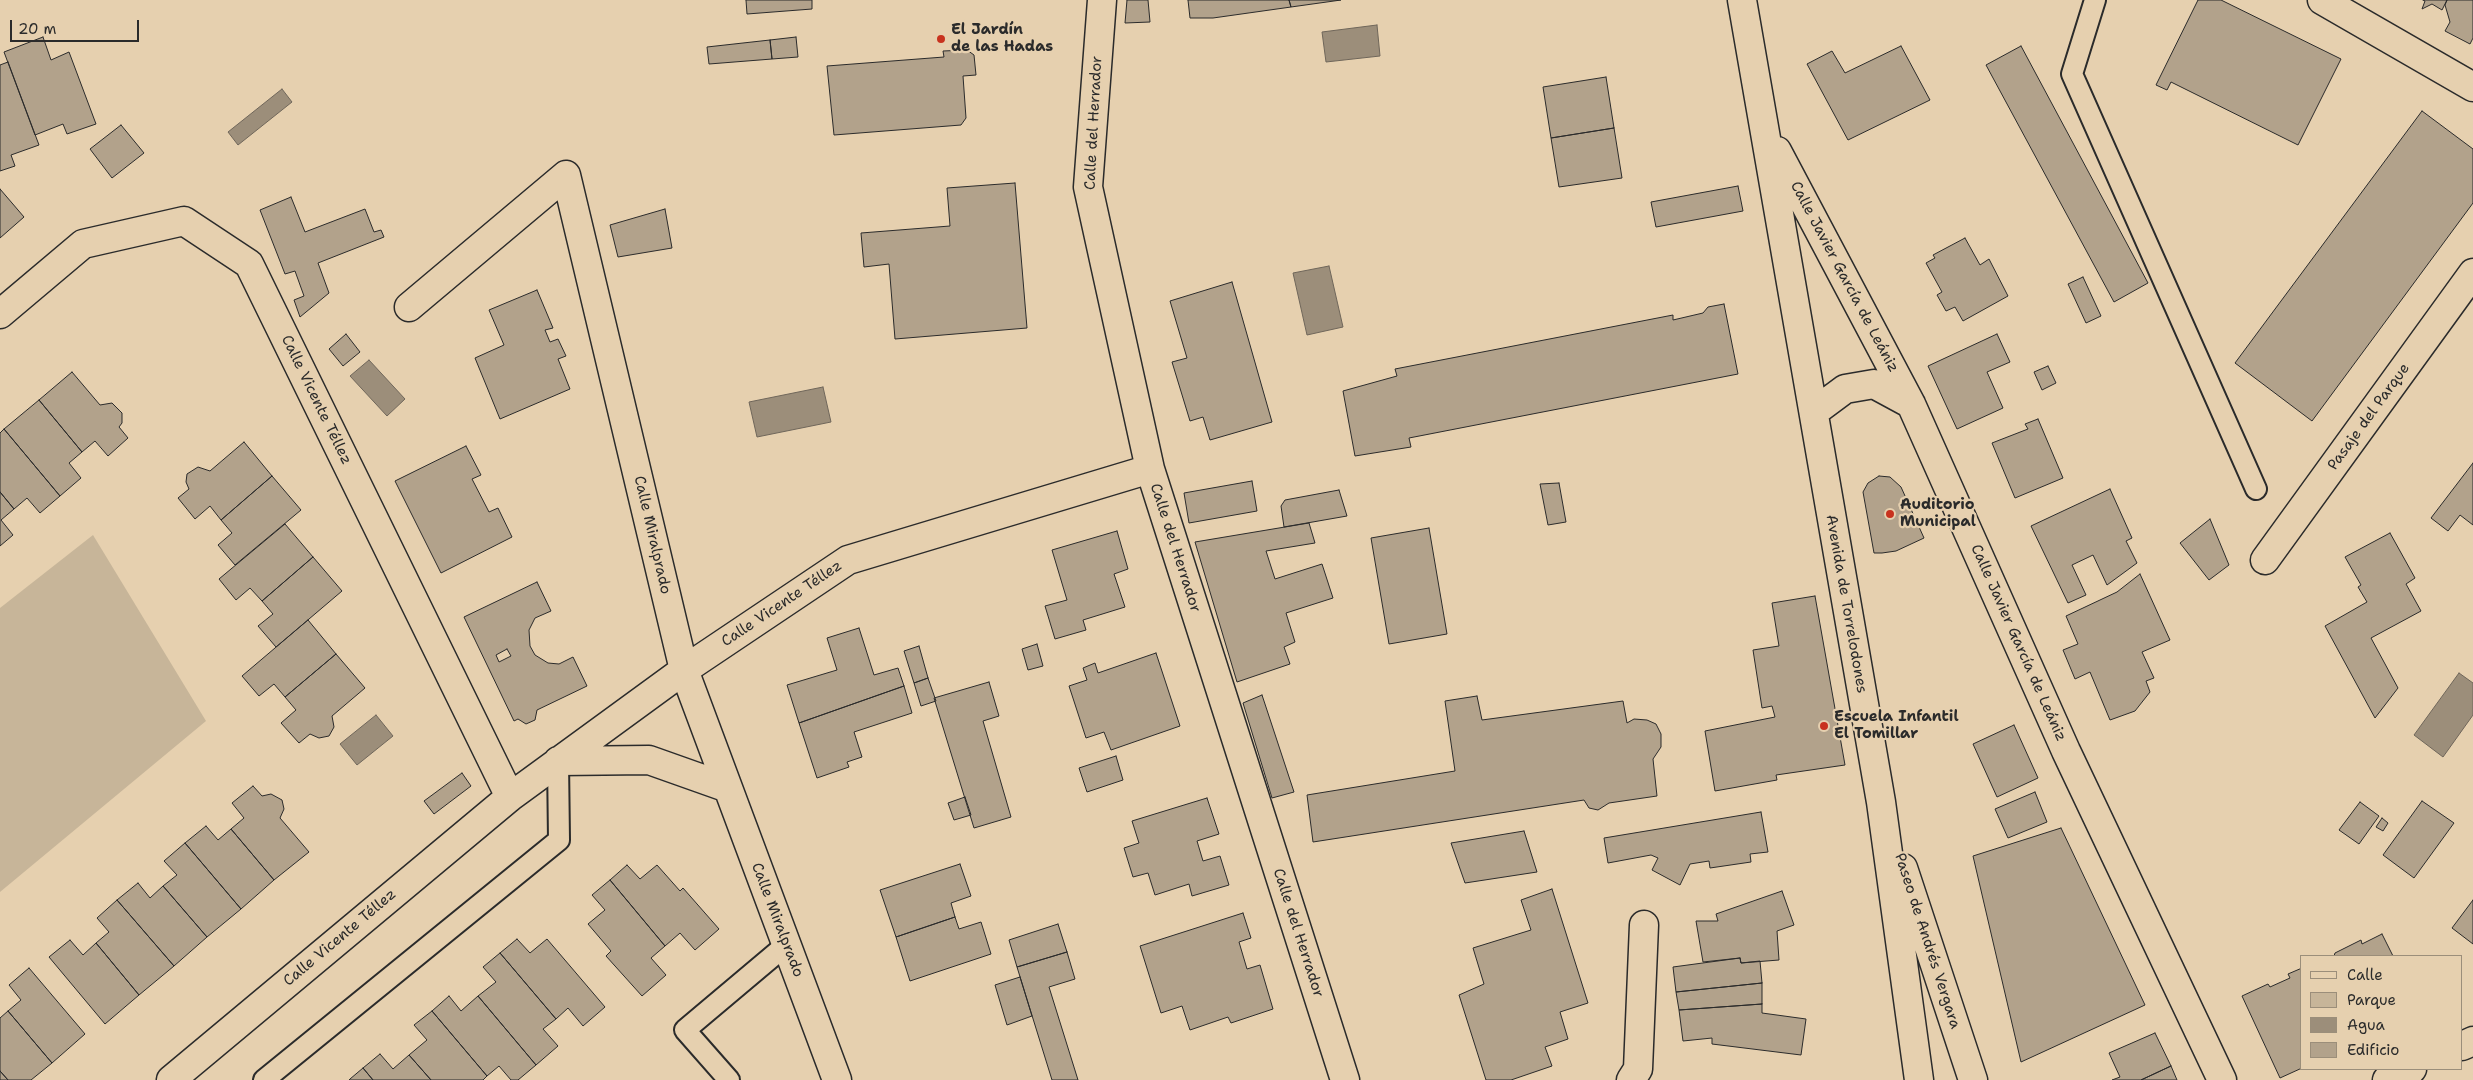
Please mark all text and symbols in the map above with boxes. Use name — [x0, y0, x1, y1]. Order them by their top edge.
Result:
scale bar — [12, 10, 141, 42]
text: 20 m — [18, 19, 57, 39]
place label: El Jardín de las Hadas — [951, 21, 1053, 56]
marker: El Jardín de las Hadas — [935, 33, 947, 45]
street label: Calle del Herrador — [1081, 55, 1107, 191]
street label: Calle Javier García de Leániz — [1786, 178, 1902, 376]
street label: Calle Vicente Téllez — [277, 332, 355, 468]
street label: Pasaje del Parque — [2324, 360, 2414, 474]
street label: Calle Miralprado — [630, 474, 674, 596]
street label: Calle del Herrador — [1146, 481, 1204, 615]
place label: Auditorio Municipal — [1900, 496, 1976, 531]
marker: Auditorio Municipal — [1884, 508, 1896, 520]
street label: Avenida de Torrelodones — [1821, 513, 1871, 695]
street label: Calle Javier García de Leániz — [1966, 542, 2070, 744]
street label: Calle Vicente Téllez — [718, 557, 846, 651]
place label: Escuela Infantil El Tomillar — [1834, 708, 1959, 743]
marker: Escuela Infantil El Tomillar — [1818, 720, 1830, 732]
street label: Paseo de Andrés Vergara — [1890, 851, 1964, 1031]
street label: Calle Miralprado — [747, 860, 807, 980]
street label: Calle del Herrador — [1269, 866, 1327, 1000]
street label: Calle Vicente Téllez — [280, 886, 400, 990]
legend — [2300, 955, 2463, 1070]
text: Calle — [2347, 965, 2383, 985]
text: Parque — [2347, 990, 2396, 1010]
text: Agua — [2347, 1015, 2385, 1035]
text: Edificio — [2347, 1040, 2399, 1060]

